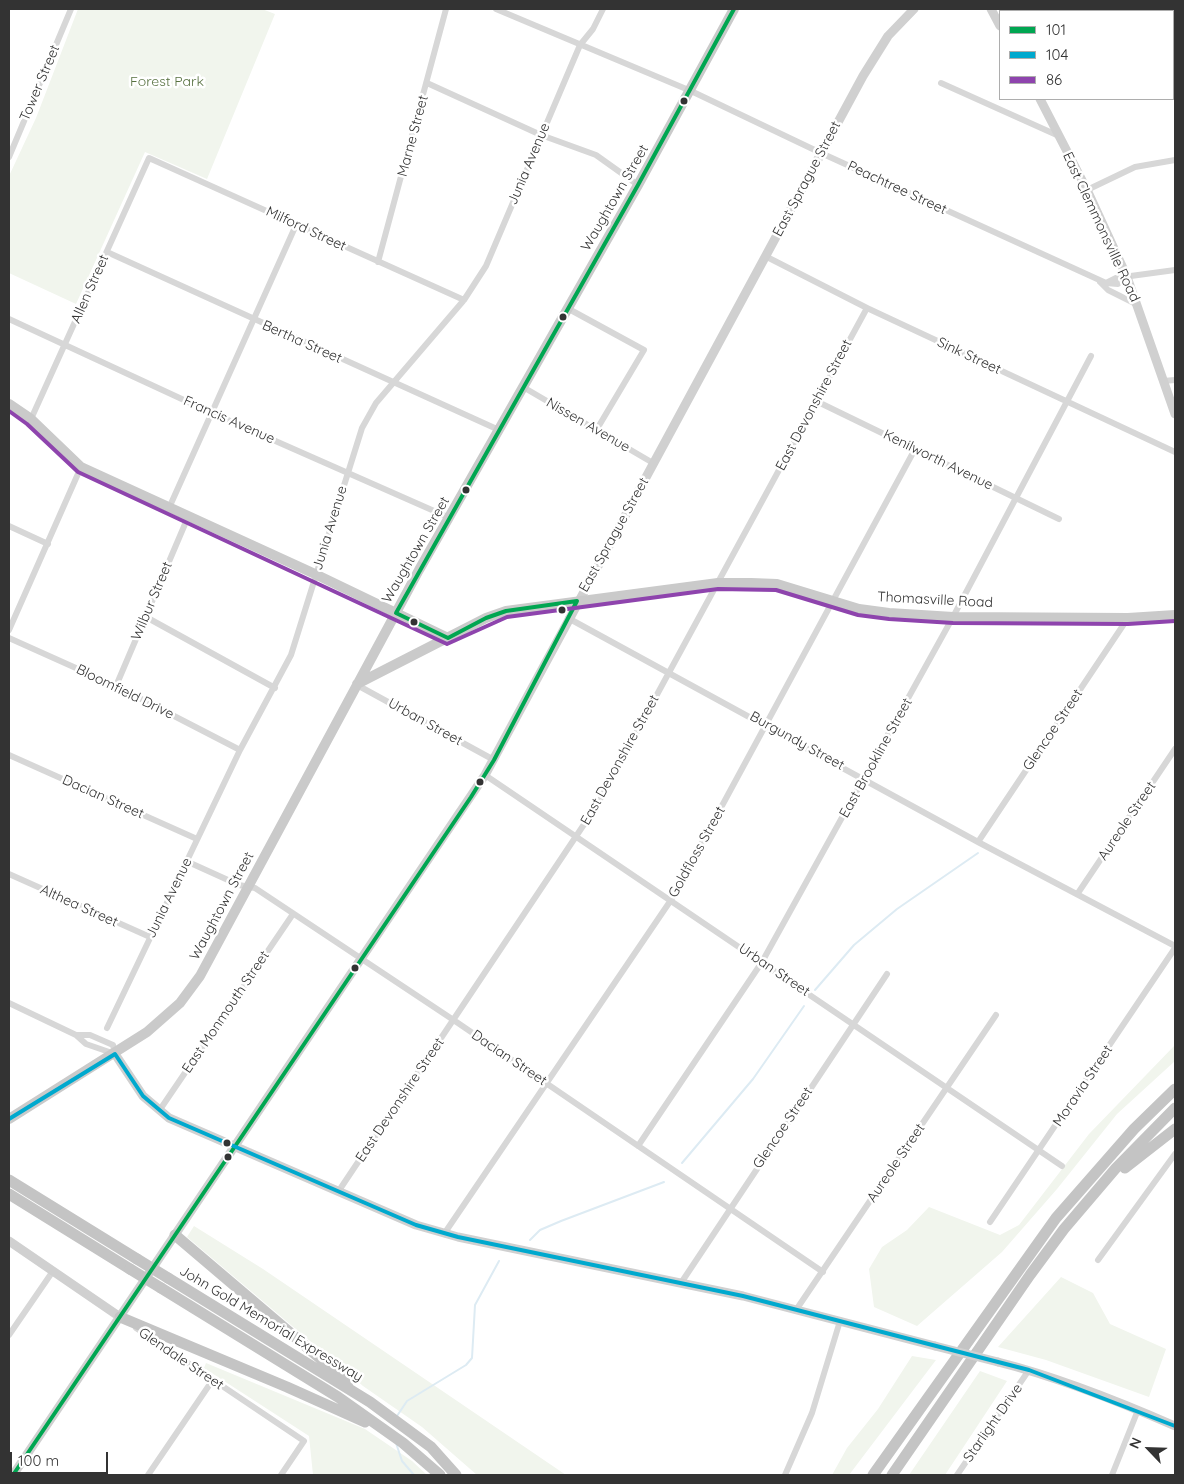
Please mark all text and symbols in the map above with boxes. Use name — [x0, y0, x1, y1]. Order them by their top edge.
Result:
legend — [999, 10, 1174, 100]
text: 101 — [1046, 20, 1066, 39]
street label: Tower Street — [16, 42, 64, 124]
text: 104 — [1046, 45, 1068, 64]
text: 86 — [1046, 70, 1062, 89]
park label: Forest Park — [130, 74, 204, 90]
street label: Marne Street — [394, 93, 432, 179]
unlabelled marker — [679, 96, 689, 106]
street label: East Sprague Street — [769, 118, 845, 240]
street label: Junia Avenue — [504, 121, 554, 207]
street label: Waughtown Street — [578, 142, 652, 254]
street label: East Clemmonsville Road — [1059, 149, 1143, 305]
street label: Peachtree Street — [845, 158, 949, 218]
street label: Milford Street — [263, 203, 349, 255]
street label: Allen Street — [67, 252, 113, 326]
unlabelled marker — [558, 312, 568, 322]
street label: Bertha Street — [259, 317, 345, 367]
street label: Sink Street — [934, 334, 1004, 378]
street label: East Devonshire Street — [772, 337, 856, 473]
street label: Francis Avenue — [181, 392, 277, 448]
street label: Nissen Avenue — [543, 394, 633, 456]
street label: Kenilworth Avenue — [880, 426, 996, 494]
street label: East Sprague Street — [576, 475, 652, 595]
street label: Junia Avenue — [309, 484, 351, 572]
unlabelled marker — [461, 485, 471, 495]
street label: Waughtown Street — [379, 494, 453, 606]
street label: Wilbur Street — [128, 559, 176, 643]
street label: Thomasville Road — [877, 589, 993, 611]
unlabelled marker — [557, 605, 567, 615]
unlabelled marker — [409, 617, 419, 627]
street label: Bloomfield Drive — [73, 661, 177, 723]
street label: Glencoe Street — [1020, 686, 1086, 774]
street label: East Devonshire Street — [577, 692, 663, 828]
street label: Urban Street — [385, 695, 465, 749]
street label: East Brookline Street — [836, 695, 916, 821]
street label: Burgundy Street — [747, 708, 847, 774]
street label: Dacian Street — [60, 772, 146, 822]
unlabelled marker — [475, 777, 485, 787]
street label: Aureole Street — [1094, 778, 1160, 864]
street label: Goldfloss Street — [665, 803, 729, 901]
street label: Waughtown Street — [186, 849, 258, 963]
street label: Junia Avenue — [142, 855, 196, 941]
street label: Althea Street — [37, 881, 121, 931]
street label: Urban Street — [735, 940, 813, 1000]
street label: East Monmouth Street — [179, 948, 273, 1076]
unlabelled marker — [350, 963, 360, 973]
street label: Dacian Street — [468, 1027, 550, 1089]
street label: East Devonshire Street — [352, 1035, 448, 1165]
street label: Moravia Street — [1050, 1042, 1116, 1130]
street label: Glencoe Street — [750, 1084, 816, 1172]
street label: Aureole Street — [863, 1120, 929, 1206]
unlabelled marker — [222, 1138, 232, 1148]
unlabelled marker — [223, 1152, 233, 1162]
street label: John Gold Memorial Expressway — [176, 1262, 366, 1386]
street label: Glendale Street — [135, 1324, 227, 1394]
street label: Starlight Drive — [960, 1381, 1026, 1465]
north arrow — [1124, 1424, 1174, 1474]
text: N — [1125, 1435, 1146, 1451]
scale bar — [12, 1442, 110, 1474]
text: 100 m — [18, 1451, 59, 1470]

